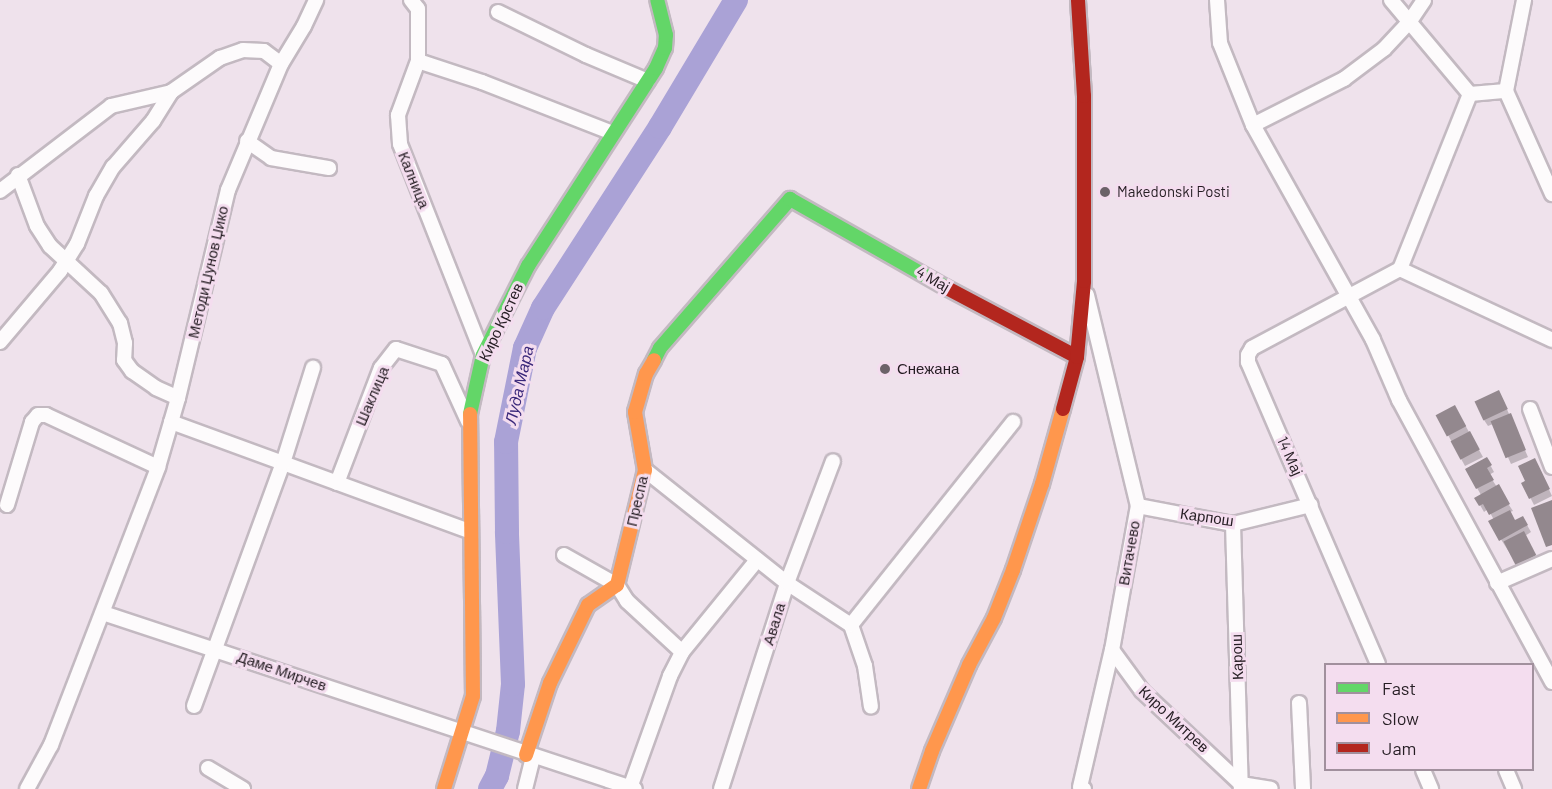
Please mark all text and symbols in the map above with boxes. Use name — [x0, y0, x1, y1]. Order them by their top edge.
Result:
street label: Калница — [395, 149, 433, 211]
place label: Makedonski Posti — [1117, 183, 1230, 201]
marker: Makedonski Posti — [1098, 185, 1112, 199]
street label: Методи Џунов Џико — [184, 204, 232, 340]
street label: 4 Мај — [913, 262, 953, 296]
street label: Киро Крстев — [475, 280, 527, 364]
water label: Луда Мара — [501, 344, 537, 426]
place label: Снежана — [897, 360, 959, 378]
marker: Снежана — [878, 362, 892, 376]
street label: Шаклица — [351, 364, 393, 428]
street label: 14 Мај — [1273, 434, 1307, 478]
street label: Преспа — [622, 474, 652, 528]
street label: Карпош — [1179, 504, 1235, 530]
street label: Витачево — [1114, 519, 1144, 587]
street label: Авала — [759, 601, 789, 647]
street label: Карош — [1227, 634, 1247, 680]
street label: Даме Мирчев — [235, 647, 329, 695]
legend — [1324, 663, 1534, 771]
text: Fast — [1382, 677, 1416, 699]
street label: Киро Митрев — [1135, 682, 1213, 756]
text: Slow — [1382, 707, 1419, 729]
text: Jam — [1382, 737, 1416, 759]

